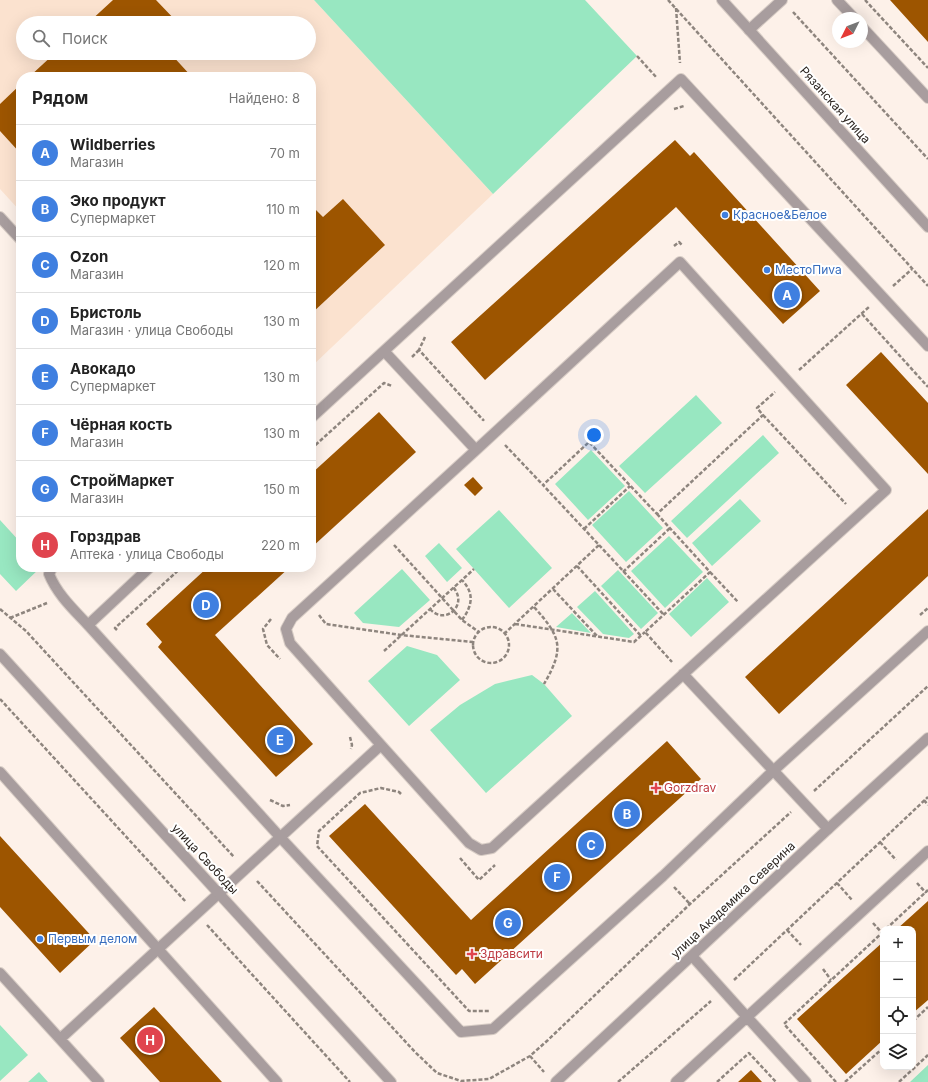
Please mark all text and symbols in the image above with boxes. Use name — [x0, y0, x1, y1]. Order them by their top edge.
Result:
north arrow — [832, 12, 868, 48]
search box — [16, 16, 316, 60]
icon: search — [30, 27, 52, 49]
text: Поиск — [62, 29, 108, 48]
street label: Рязанская улица — [797, 63, 874, 146]
text: Рядом — [32, 88, 88, 108]
text: Найдено: 8 — [229, 90, 300, 106]
text: Wildberries — [70, 135, 155, 154]
text: A — [40, 145, 50, 161]
text: 70 m — [270, 145, 300, 161]
text: Магазин — [70, 154, 124, 170]
text: Эко продукт — [70, 191, 166, 210]
text: B — [41, 201, 49, 217]
text: 110 m — [266, 201, 300, 217]
place label: Красное&Белое — [733, 207, 827, 222]
text: Супермаркет — [70, 210, 156, 226]
marker: Красное&Белое — [720, 210, 730, 220]
text: Ozon — [70, 247, 108, 266]
text: C — [40, 257, 50, 273]
text: 120 m — [264, 257, 300, 273]
place label: МестоПиvа — [775, 262, 842, 277]
marker: МестоПиvа — [762, 265, 772, 275]
text: Магазин — [70, 266, 124, 282]
pin: A — [774, 280, 800, 310]
text: Бристоль — [70, 303, 142, 322]
text: D — [40, 313, 50, 329]
text: 130 m — [263, 313, 300, 329]
text: Магазин · улица Свободы — [70, 322, 233, 338]
text: Авокадо — [70, 359, 136, 378]
text: E — [41, 369, 49, 385]
text: 130 m — [263, 369, 300, 385]
text: Супермаркет — [70, 378, 156, 394]
text: Чёрная кость — [70, 415, 172, 434]
text: F — [41, 425, 49, 441]
text: 130 m — [263, 425, 300, 441]
your location — [584, 425, 604, 445]
text: Магазин — [70, 434, 124, 450]
text: СтройМаркет — [70, 471, 174, 490]
text: G — [40, 481, 50, 497]
text: 150 m — [264, 481, 300, 497]
text: Магазин — [70, 490, 124, 506]
text: Горздрав — [70, 527, 141, 546]
text: H — [40, 537, 50, 553]
text: 220 m — [261, 537, 300, 553]
text: Аптека · улица Свободы — [70, 546, 224, 562]
pin: D — [193, 590, 219, 620]
pin: E — [267, 725, 293, 755]
place label: Gorzdrav — [664, 780, 717, 795]
marker: Gorzdrav — [651, 783, 661, 793]
pin: B — [614, 799, 640, 829]
street label: улица Свободы — [169, 820, 242, 897]
pin: C — [578, 830, 604, 860]
street label: улица Академика Северина — [667, 838, 798, 961]
pin: F — [544, 862, 570, 892]
pin: G — [495, 908, 521, 938]
map controls — [880, 926, 916, 1070]
button: + — [880, 926, 916, 962]
place label: Первым делом — [48, 931, 137, 946]
marker: Первым делом — [35, 934, 45, 944]
place label: Здравсити — [480, 946, 543, 961]
marker: Здравсити — [467, 949, 477, 959]
button: − — [880, 962, 916, 998]
button: locate — [880, 998, 916, 1034]
pin: H — [137, 1025, 163, 1055]
button: layers — [880, 1034, 916, 1070]

